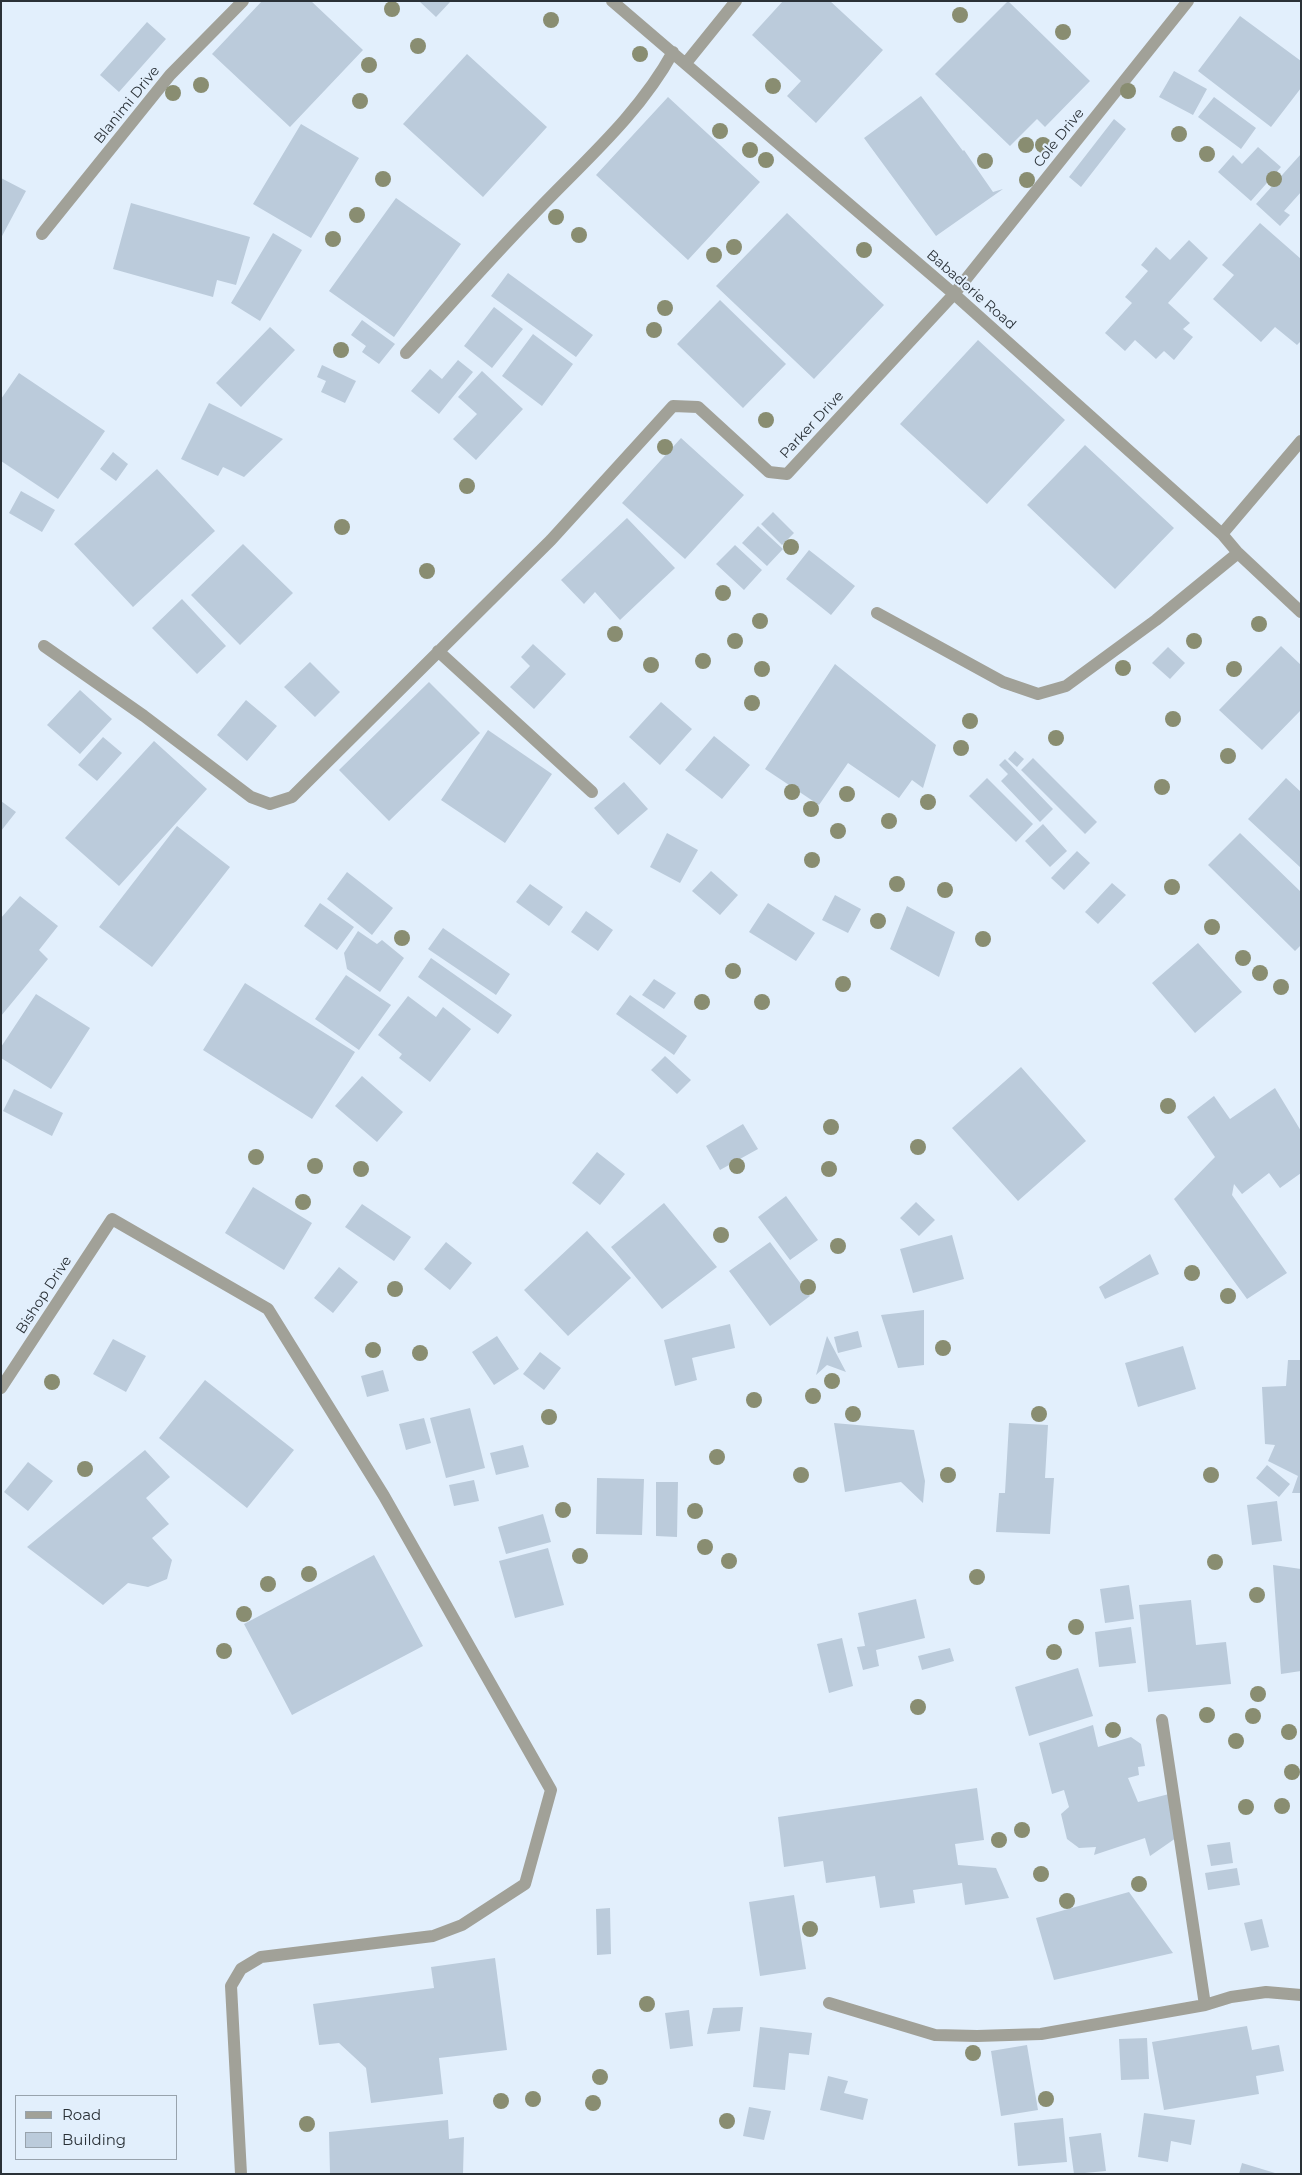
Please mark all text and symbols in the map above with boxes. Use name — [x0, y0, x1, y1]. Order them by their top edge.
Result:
street label: Blanimi Drive — [91, 63, 163, 147]
street label: Cole Drive — [1030, 105, 1088, 171]
street label: Babadorie Road — [923, 247, 1019, 333]
street label: Parker Drive — [776, 388, 848, 462]
street label: Bishop Drive — [13, 1253, 75, 1337]
legend — [15, 2095, 178, 2160]
text: Road — [62, 2105, 101, 2124]
text: Building — [62, 2130, 126, 2149]

